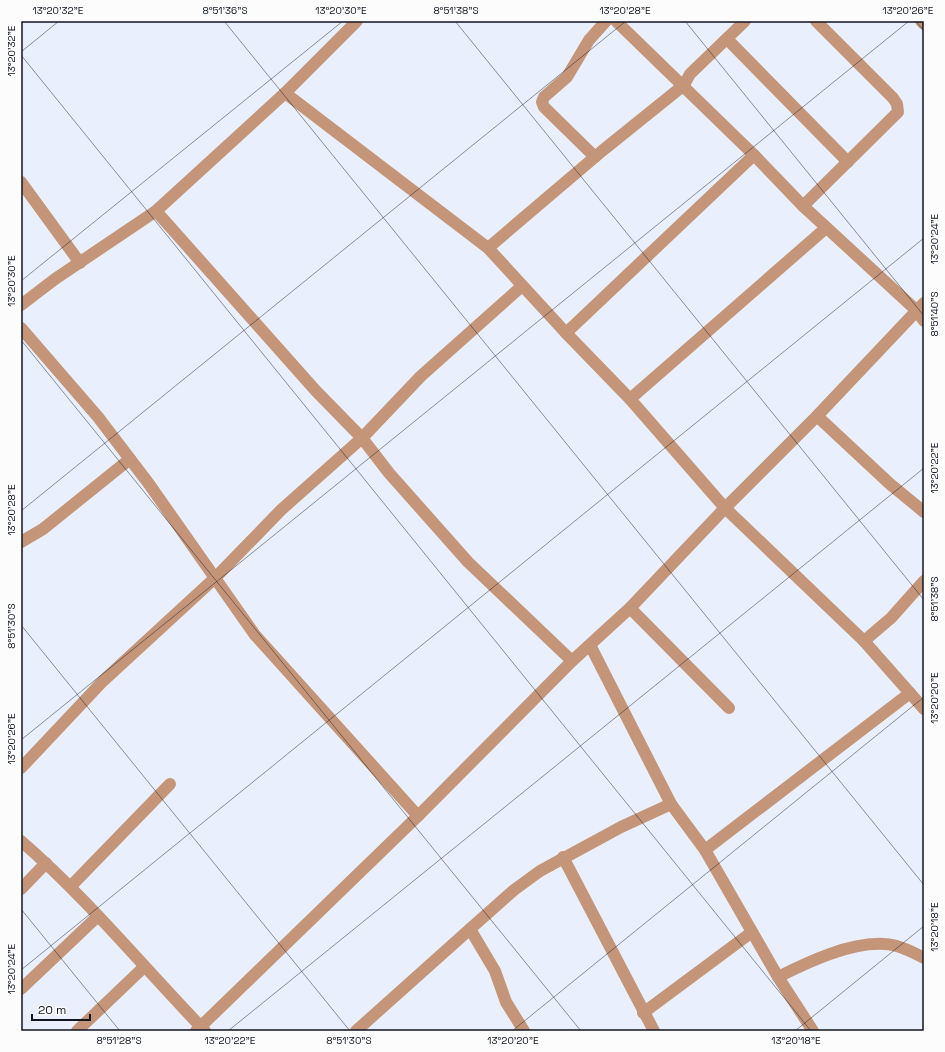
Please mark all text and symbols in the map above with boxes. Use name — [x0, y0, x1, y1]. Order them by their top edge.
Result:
text: 13°20'32"E — [33, 4, 84, 17]
text: 8°51'36"S — [202, 4, 248, 17]
text: 13°20'30"E — [315, 4, 367, 17]
text: 8°51'38"S — [433, 4, 479, 17]
text: 13°20'28"E — [599, 4, 651, 17]
text: 13°20'26"E — [882, 4, 934, 17]
text: 13°20'32"E — [5, 25, 18, 76]
text: 13°20'24"E — [928, 213, 941, 264]
text: 13°20'30"E — [5, 255, 18, 307]
text: 8°51'40"S — [928, 291, 941, 337]
text: 13°20'22"E — [928, 442, 941, 493]
text: 13°20'28"E — [5, 484, 18, 536]
text: 8°51'38"S — [928, 576, 941, 622]
text: 8°51'30"S — [5, 603, 18, 649]
text: 13°20'20"E — [928, 672, 941, 724]
text: 13°20'26"E — [5, 713, 18, 765]
text: 13°20'18"E — [928, 902, 941, 952]
text: 13°20'24"E — [5, 943, 18, 994]
scale bar — [32, 996, 90, 1022]
text: 20 m — [38, 1002, 66, 1018]
text: 8°51'28"S — [96, 1034, 142, 1047]
text: 13°20'22"E — [205, 1034, 256, 1047]
text: 8°51'30"S — [326, 1034, 372, 1047]
text: 13°20'20"E — [487, 1034, 539, 1047]
text: 13°20'18"E — [771, 1034, 821, 1047]

